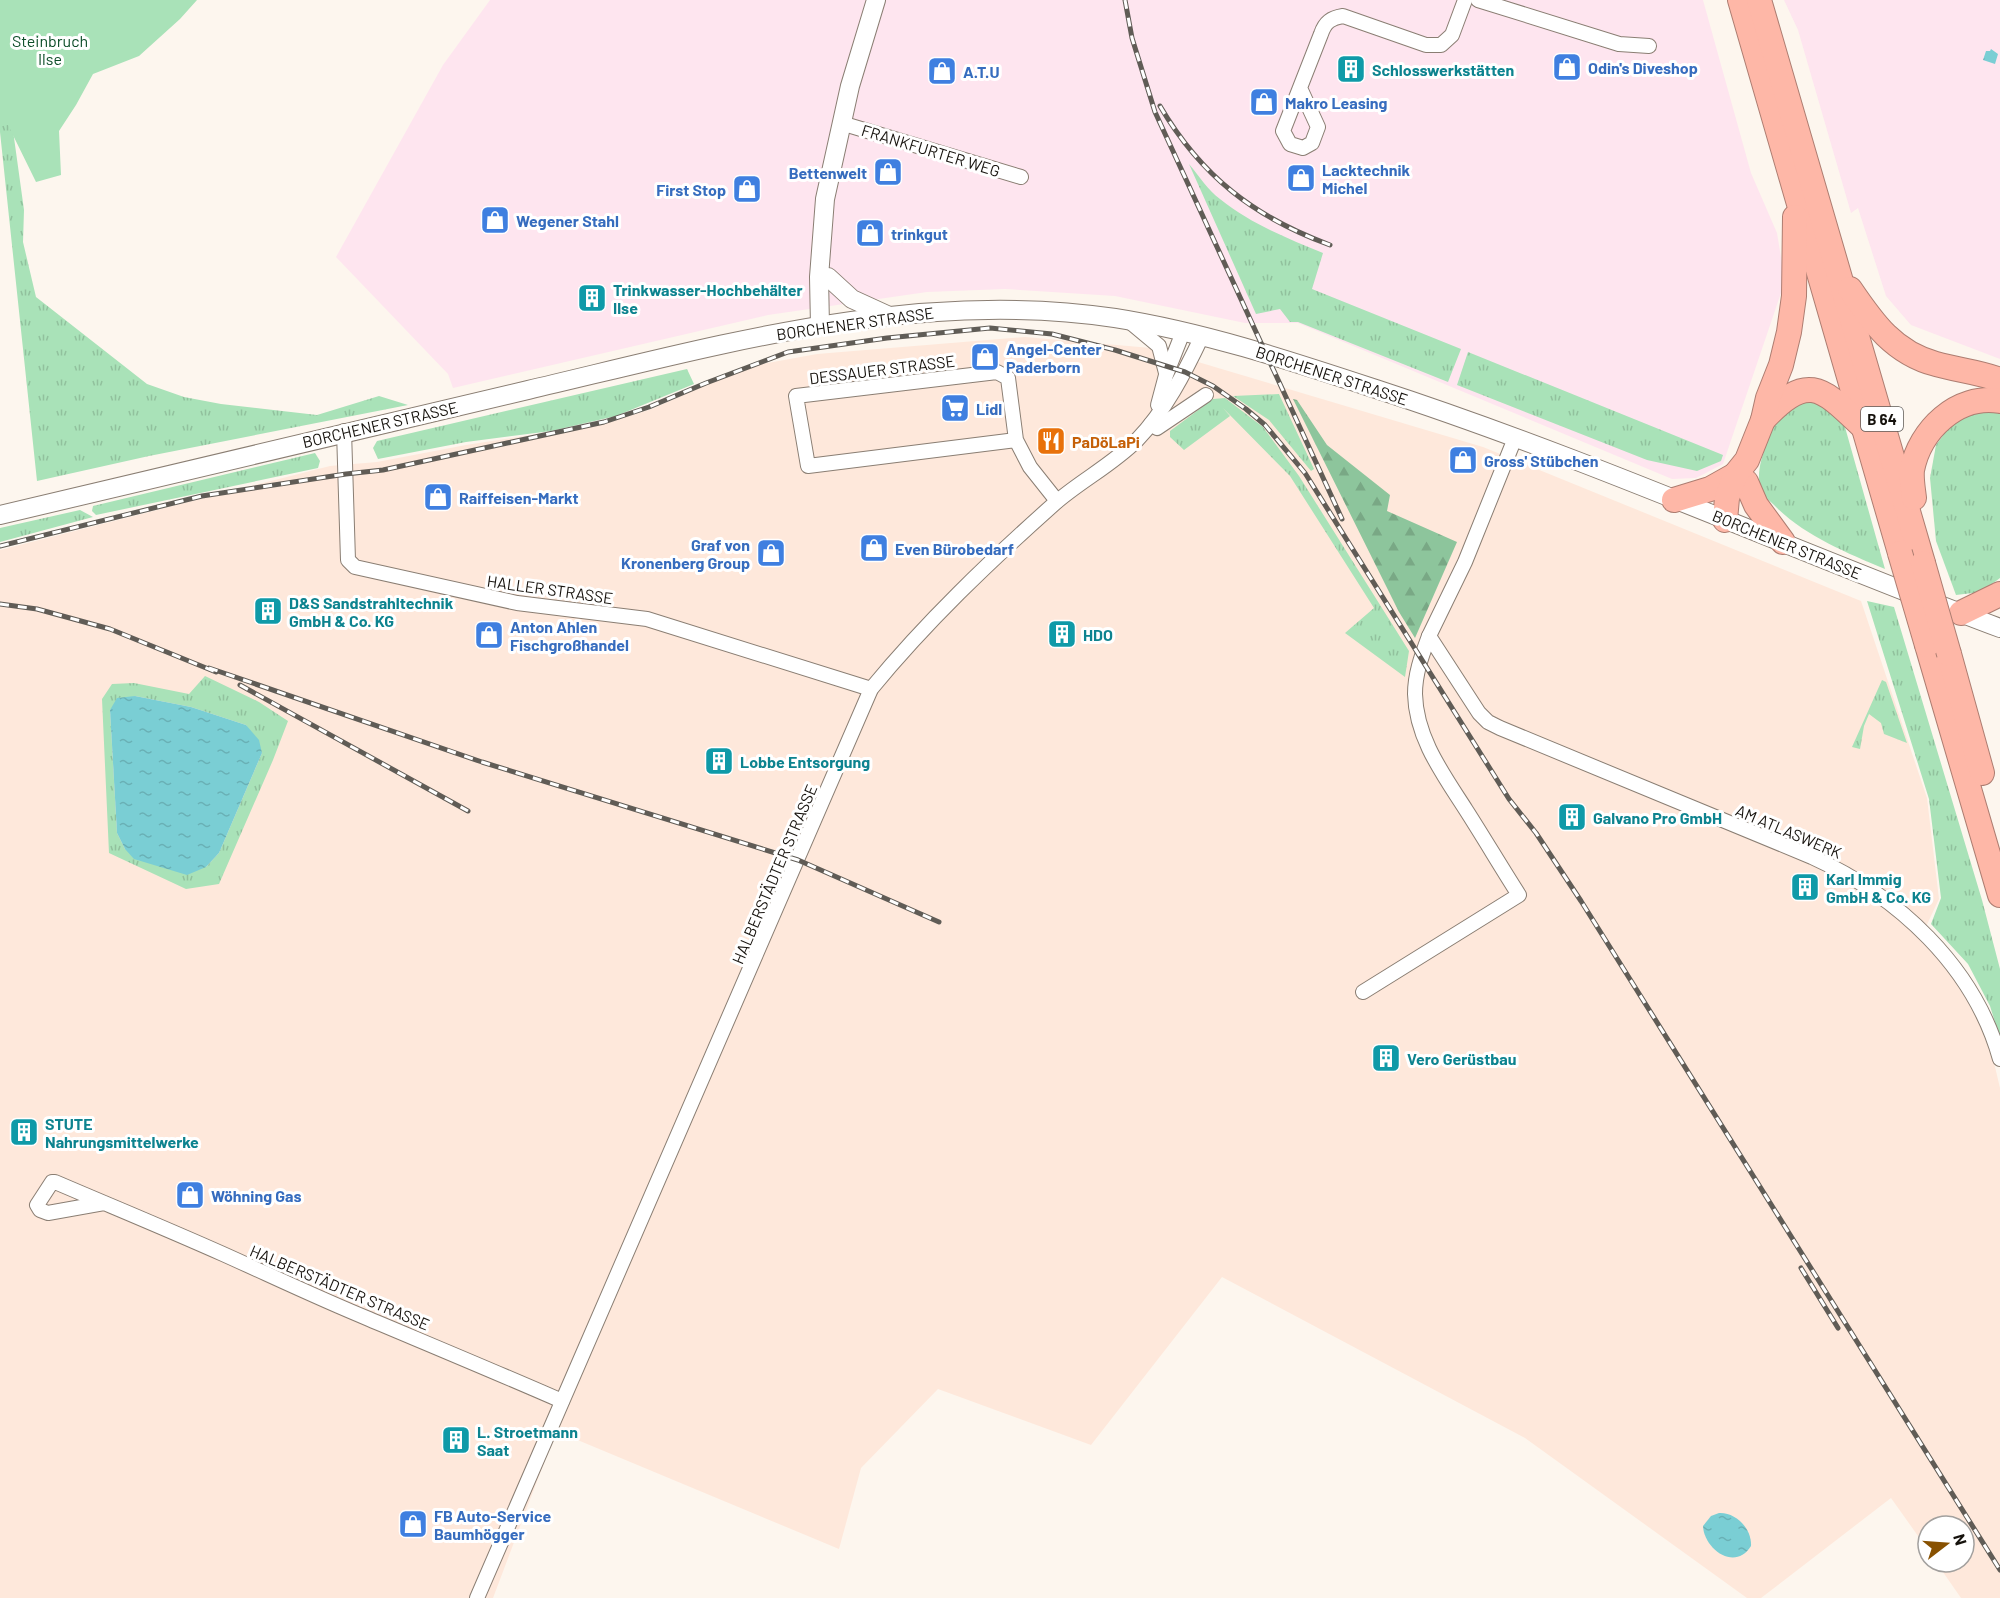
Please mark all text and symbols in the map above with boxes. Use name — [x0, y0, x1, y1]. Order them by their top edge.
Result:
park label: Steinbruch Ilse — [12, 31, 88, 68]
shop icon: Odin's Diveshop — [1551, 51, 1583, 83]
building icon: Schlosswerkstätten — [1335, 53, 1367, 85]
shop icon: A.T.U — [926, 55, 958, 87]
place label: Odin's Diveshop — [1588, 58, 1698, 77]
place label: Schlosswerkstätten — [1372, 60, 1514, 79]
place label: A.T.U — [963, 62, 1000, 81]
shop icon: Makro Leasing — [1248, 86, 1280, 118]
place label: Makro Leasing — [1285, 93, 1388, 112]
street label: FRANKFURTER WEG — [859, 120, 1003, 180]
shop icon: Bettenwelt — [872, 156, 904, 188]
place label: Lacktechnik Michel — [1322, 160, 1411, 197]
shop icon: Lacktechnik Michel — [1285, 162, 1317, 194]
place label: Bettenwelt — [789, 163, 867, 182]
shop icon: First Stop — [731, 173, 763, 205]
place label: First Stop — [656, 180, 726, 199]
shop icon: Wegener Stahl — [479, 204, 511, 236]
place label: Wegener Stahl — [516, 211, 619, 230]
shop icon: trinkgut — [854, 217, 886, 249]
place label: trinkgut — [891, 224, 948, 243]
place label: Trinkwasser-Hochbehälter Ilse — [613, 280, 803, 317]
building icon: Trinkwasser-Hochbehälter Ilse — [576, 282, 608, 314]
street label: BORCHENER STRASSE — [775, 303, 935, 343]
place label: Angel-Center Paderborn — [1006, 339, 1102, 376]
shop icon: Angel-Center Paderborn — [969, 341, 1001, 373]
street label: BORCHENER STRASSE — [1254, 341, 1410, 409]
street label: DESSAUER STRASSE — [808, 351, 956, 387]
supermarket icon: Lidl — [939, 392, 971, 424]
street label: BORCHENER STRASSE — [300, 397, 460, 451]
place label: Lidl — [976, 399, 1002, 418]
road number: B 64 — [1861, 407, 1903, 431]
restaurant icon: PaDöLaPi — [1035, 425, 1067, 457]
place label: PaDöLaPi — [1072, 432, 1140, 451]
shop icon: Gross' Stübchen — [1447, 444, 1479, 476]
place label: Gross' Stübchen — [1484, 451, 1598, 470]
shop icon: Raiffeisen-Markt — [422, 481, 454, 513]
place label: Raiffeisen-Markt — [459, 488, 579, 507]
street label: BORCHENER STRASSE — [1710, 505, 1864, 583]
shop icon: Even Bürobedarf — [858, 532, 890, 564]
place label: Graf von Kronenberg Group — [621, 535, 750, 572]
shop icon: Graf von Kronenberg Group — [755, 537, 787, 569]
place label: Even Bürobedarf — [895, 539, 1014, 558]
street label: HALLER STRASSE — [486, 571, 614, 607]
place label: D&S Sandstrahltechnik GmbH & Co. KG — [289, 593, 454, 630]
building icon: D&S Sandstrahltechnik GmbH & Co. KG — [252, 595, 284, 627]
place label: Anton Ahlen Fischgroßhandel — [510, 617, 629, 654]
building icon: HDO — [1046, 618, 1078, 650]
shop icon: Anton Ahlen Fischgroßhandel — [473, 619, 505, 651]
place label: HDO — [1083, 625, 1113, 644]
building icon: Lobbe Entsorgung — [703, 745, 735, 777]
place label: Lobbe Entsorgung — [740, 752, 870, 771]
street label: HALBERSTÄDTER STRASSE — [727, 781, 821, 967]
street label: AM ATLASWERK — [1733, 800, 1845, 862]
building icon: Galvano Pro GmbH — [1556, 801, 1588, 833]
place label: Galvano Pro GmbH — [1593, 808, 1722, 827]
place label: Karl Immig GmbH & Co. KG — [1826, 869, 1931, 906]
building icon: Karl Immig GmbH & Co. KG — [1789, 871, 1821, 903]
building icon: Vero Gerüstbau — [1370, 1042, 1402, 1074]
place label: Vero Gerüstbau — [1407, 1049, 1516, 1068]
place label: STUTE Nahrungsmittelwerke — [45, 1114, 199, 1151]
building icon: STUTE Nahrungsmittelwerke — [8, 1116, 40, 1148]
shop icon: Wöhning Gas — [174, 1179, 206, 1211]
place label: Wöhning Gas — [211, 1186, 301, 1205]
street label: HALBERSTÄDTER STRASSE — [247, 1240, 433, 1334]
place label: L. Stroetmann Saat — [477, 1422, 578, 1459]
building icon: L. Stroetmann Saat — [440, 1424, 472, 1456]
place label: FB Auto-Service Baumhögger — [434, 1506, 551, 1543]
shop icon: FB Auto-Service Baumhögger — [397, 1508, 429, 1540]
north arrow — [1916, 1514, 1976, 1574]
text: N — [1950, 1532, 1971, 1547]

